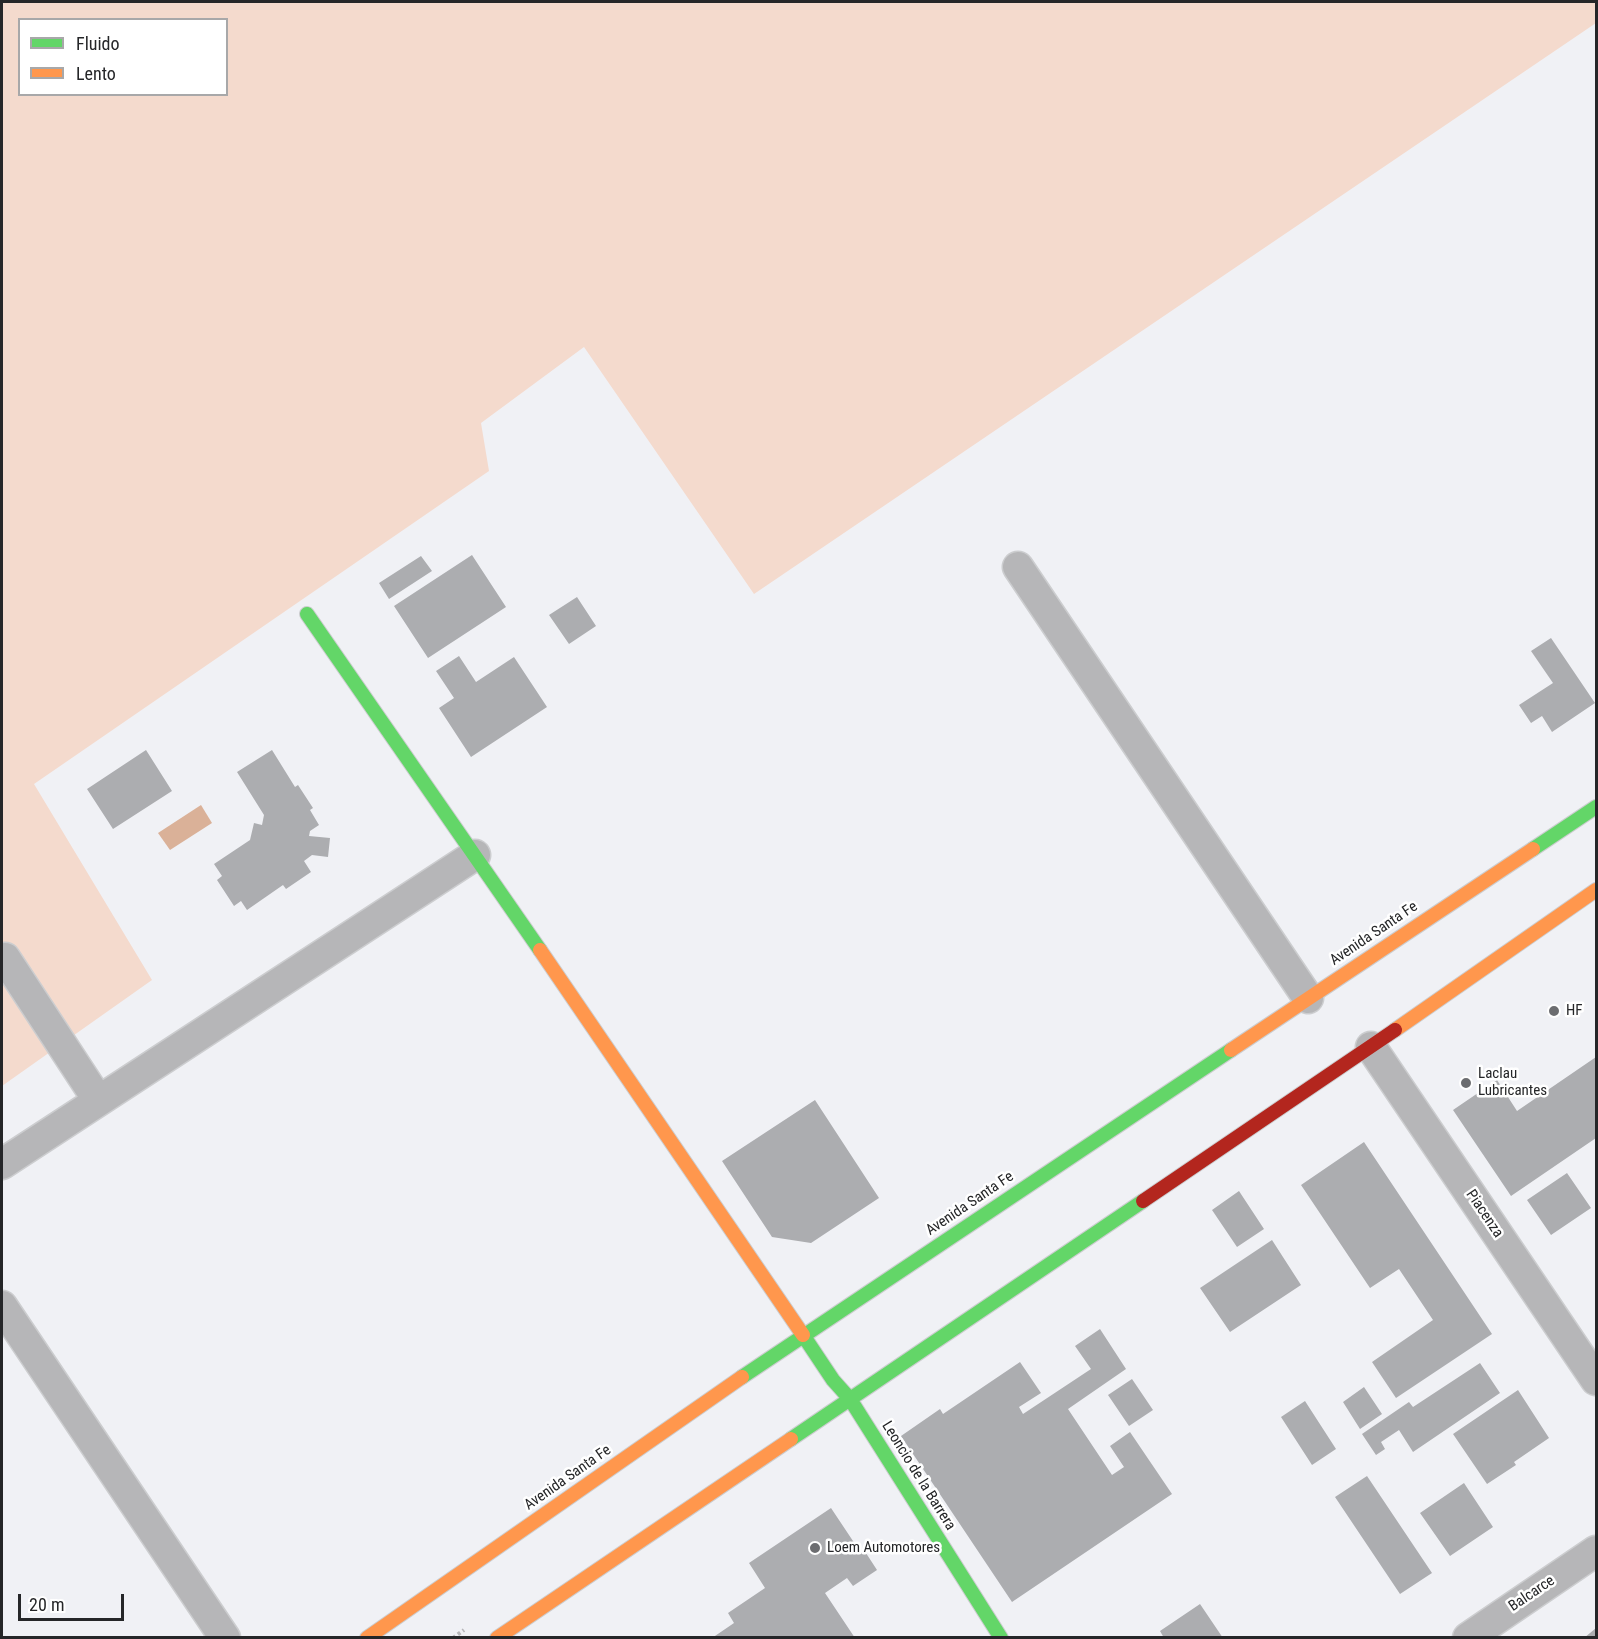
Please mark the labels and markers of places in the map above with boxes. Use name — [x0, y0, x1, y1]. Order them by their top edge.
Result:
place label: HF — [1566, 1002, 1583, 1020]
marker: HF — [1547, 1004, 1561, 1018]
place label: Laclau Lubricantes — [1478, 1065, 1547, 1100]
marker: Laclau Lubricantes — [1459, 1076, 1473, 1090]
place label: Loem Automotores — [827, 1539, 940, 1557]
marker: Loem Automotores — [808, 1541, 822, 1555]

